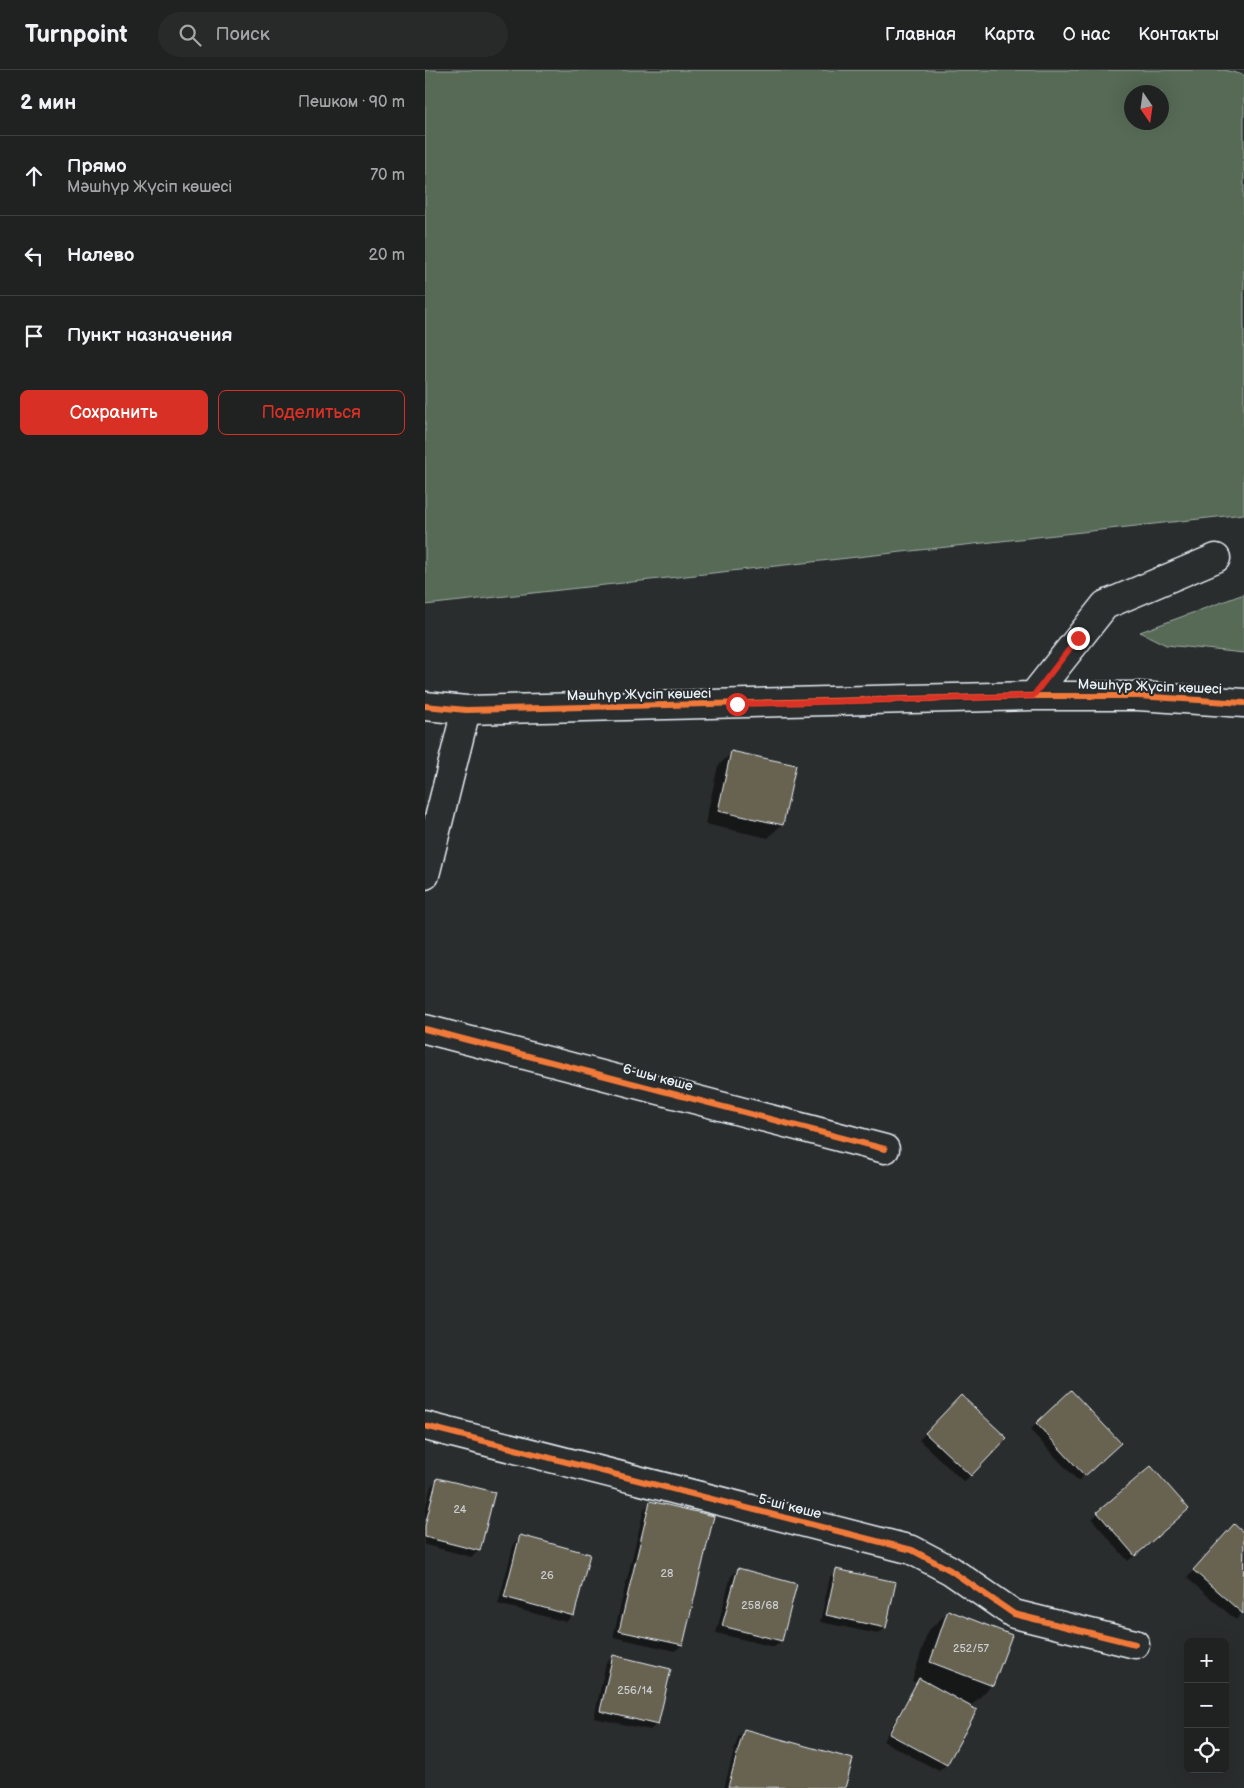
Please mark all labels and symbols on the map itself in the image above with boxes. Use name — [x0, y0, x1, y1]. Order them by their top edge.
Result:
north arrow — [1124, 85, 1169, 130]
route end — [1067, 627, 1090, 650]
street label: Мәшhүр Жүсіп көшесі — [1077, 675, 1223, 698]
street label: Мәшhүр Жүсіп көшесі — [567, 685, 711, 704]
route start — [726, 693, 749, 716]
street label: 6-шы көше — [621, 1060, 695, 1095]
street label: 5-ші көше — [756, 1490, 824, 1523]
house number: 24 — [453, 1503, 467, 1516]
house number: 28 — [661, 1567, 673, 1580]
house number: 26 — [540, 1569, 554, 1582]
house number: 258/68 — [741, 1599, 779, 1612]
house number: 252/57 — [953, 1642, 990, 1655]
house number: 256/14 — [617, 1684, 653, 1697]

